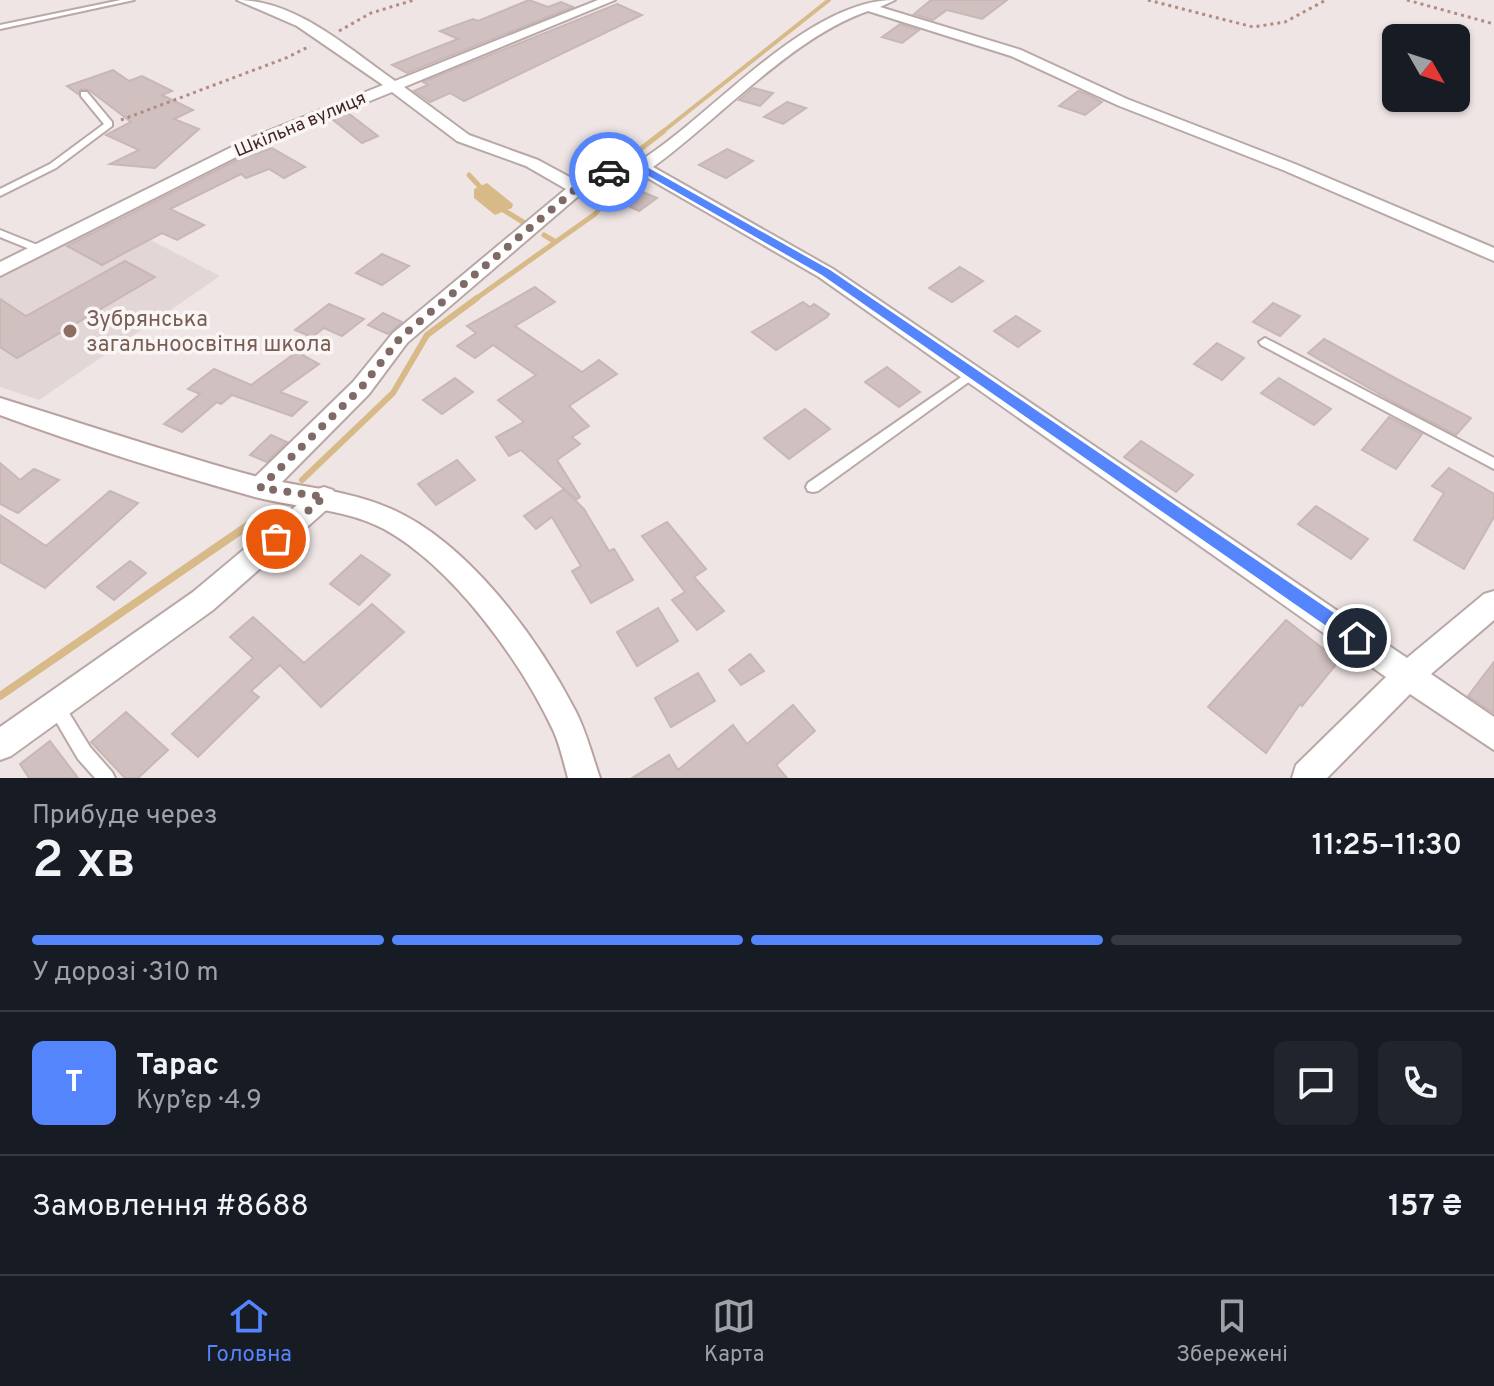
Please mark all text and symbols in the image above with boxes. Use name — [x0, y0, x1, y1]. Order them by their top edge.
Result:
north arrow — [1382, 24, 1470, 112]
map controls — [1382, 24, 1470, 112]
street label: Шкільна вулиця — [231, 87, 370, 163]
courier — [569, 132, 649, 212]
icon: car — [587, 150, 631, 194]
place label: Зубрянська загальноосвітня школа — [86, 307, 331, 359]
marker: Зубрянська загальноосвітня школа — [61, 322, 79, 340]
pin — [242, 505, 310, 573]
icon: bag — [254, 517, 298, 561]
pin — [1323, 604, 1391, 672]
icon: home — [1335, 616, 1379, 660]
text: Прибуде через — [32, 800, 218, 833]
text: 11:25–11:30 — [1312, 828, 1462, 865]
text: 2 хв — [32, 830, 136, 896]
text: У дорозі · 310 m — [32, 957, 218, 990]
button: chat — [1274, 1041, 1358, 1125]
button: phone — [1378, 1041, 1462, 1125]
text: Тарас — [136, 1048, 219, 1085]
text: Т — [65, 1065, 83, 1102]
text: Кур’єр · 4.9 — [136, 1085, 262, 1118]
text: Замовлення #8688 — [32, 1189, 309, 1226]
text: 157 ₴ — [1388, 1189, 1462, 1226]
tab: Головна — [206, 1294, 292, 1369]
tab: Карта — [704, 1294, 764, 1369]
tab: Збережені — [1176, 1294, 1288, 1369]

